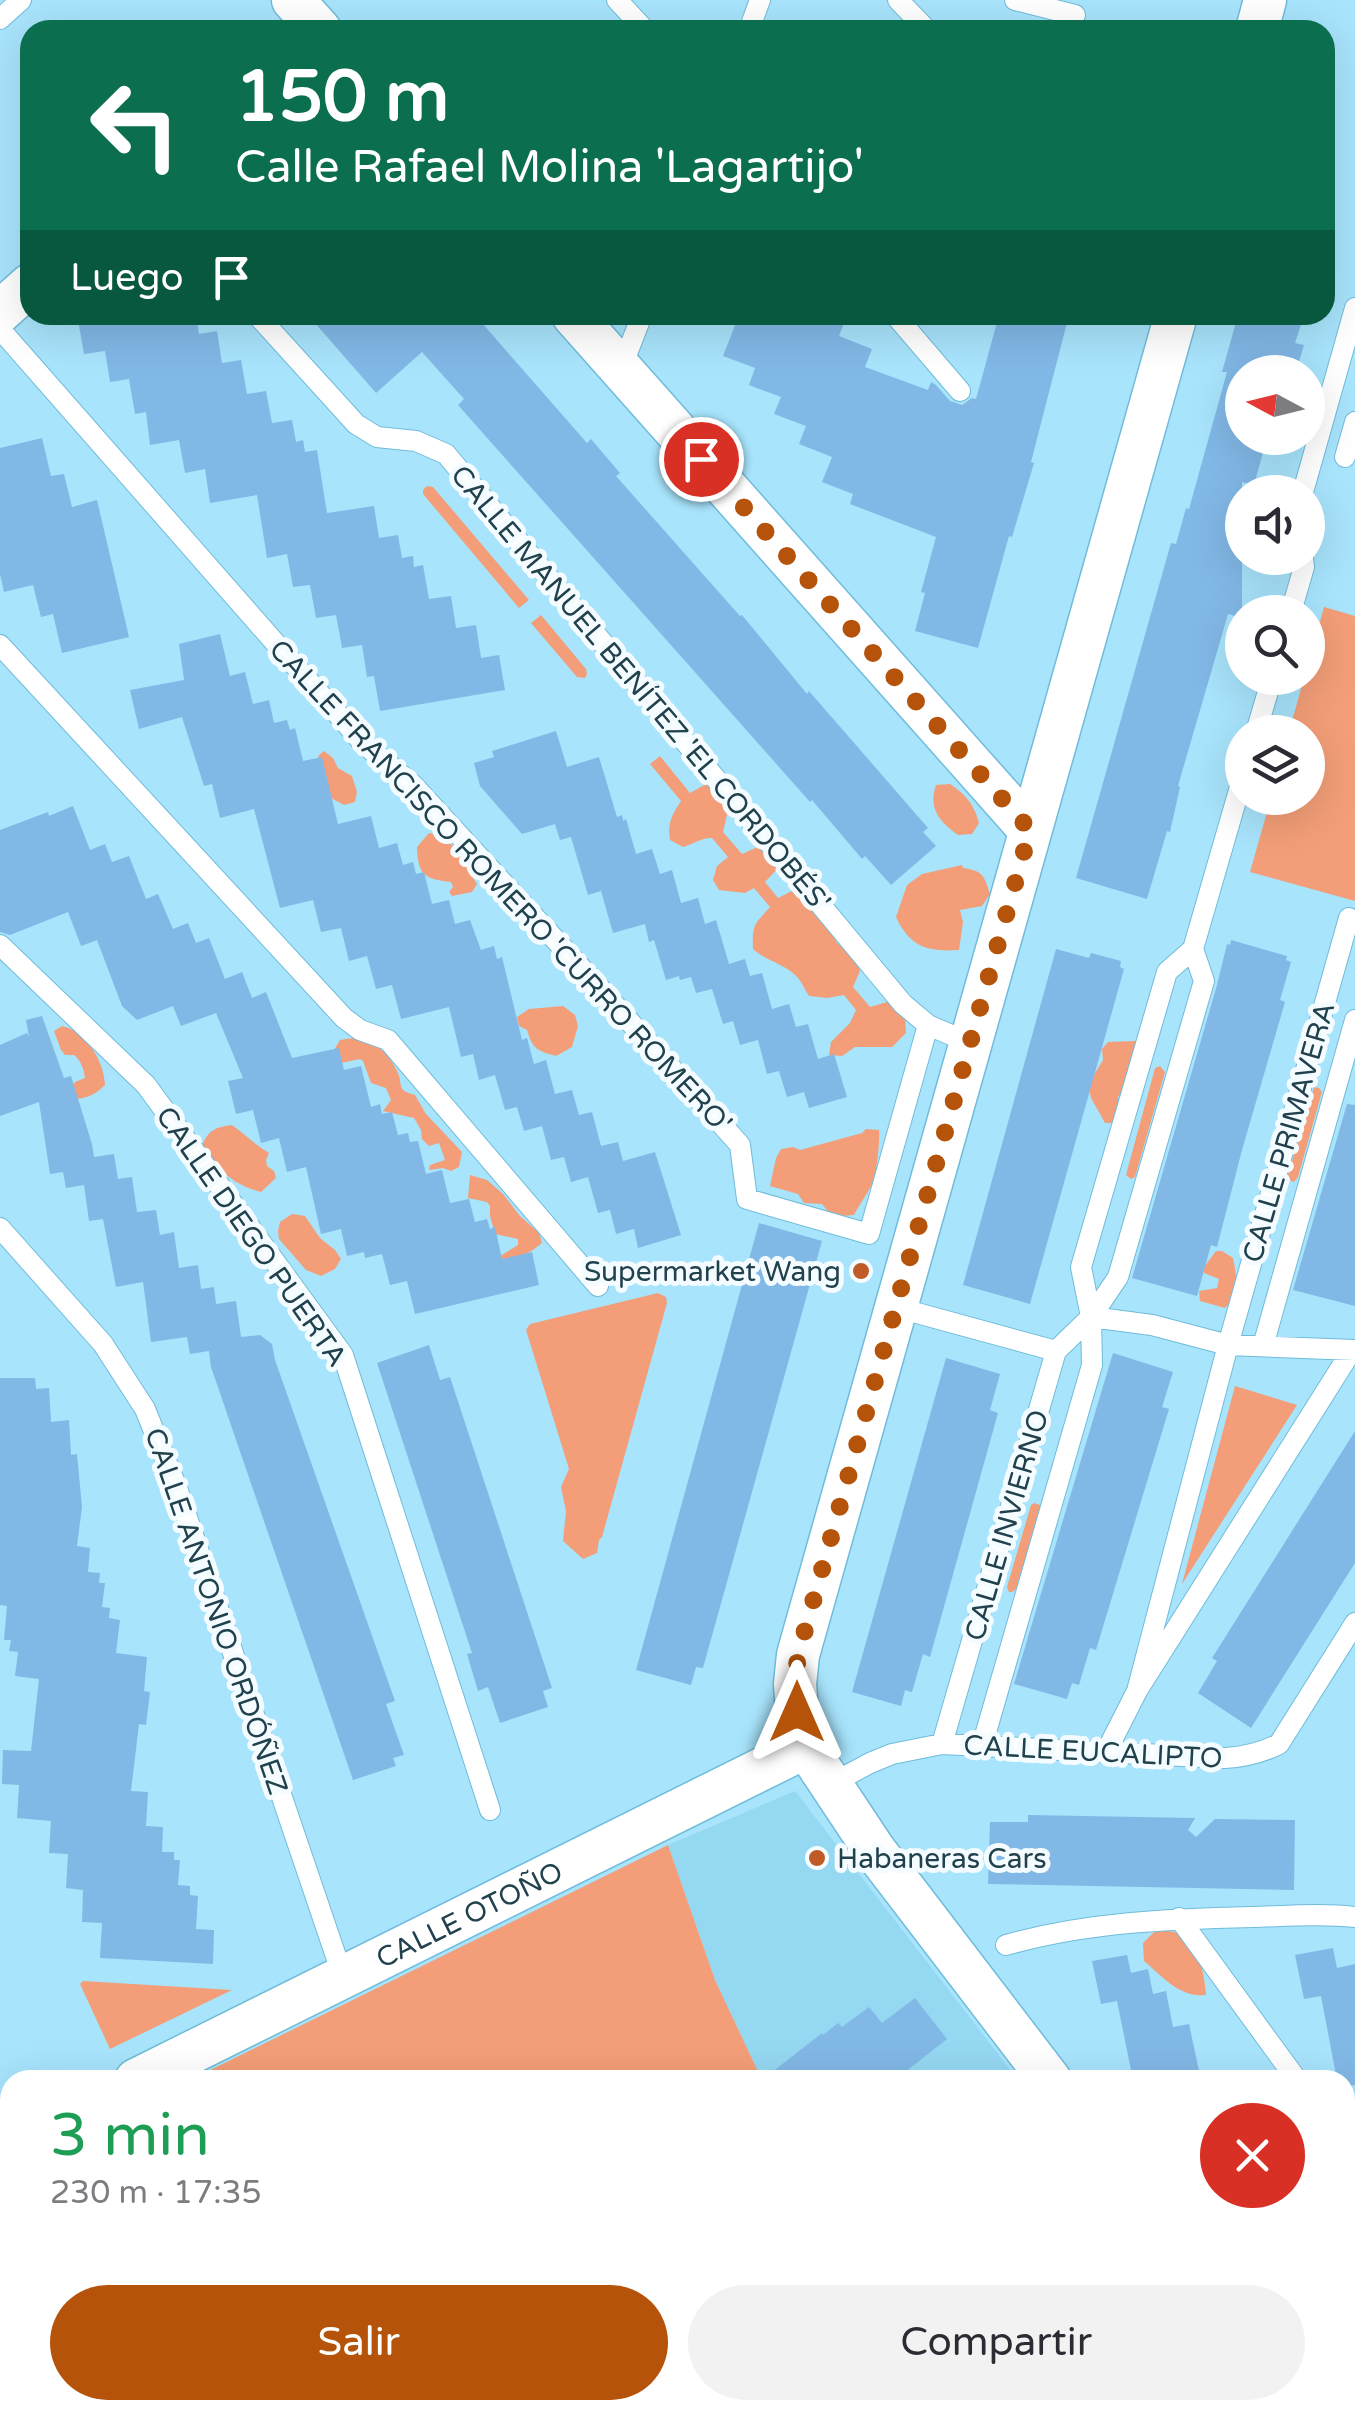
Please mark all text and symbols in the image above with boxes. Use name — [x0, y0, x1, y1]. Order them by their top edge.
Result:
text: 150 m — [235, 56, 449, 140]
icon: left — [70, 60, 200, 190]
text: Calle Rafael Molina 'Lagartijo' — [235, 141, 864, 195]
icon: arrive — [204, 250, 259, 305]
text: Luego — [70, 255, 184, 301]
north arrow — [1225, 355, 1325, 455]
map controls — [1225, 355, 1325, 815]
pin — [659, 417, 744, 502]
icon: arrive — [674, 432, 729, 487]
street label: CALLE MANUEL BENÍTEZ 'EL CORDOBÉS' — [443, 459, 837, 919]
button: sound — [1225, 475, 1325, 575]
button: search — [1225, 595, 1325, 695]
street label: CALLE FRANCISCO ROMERO 'CURRO ROMERO' — [262, 633, 739, 1141]
button: layers — [1225, 715, 1325, 815]
street label: CALLE PRIMAVERA — [1236, 998, 1342, 1266]
street label: CALLE DIEGO PUERTA — [148, 1100, 354, 1373]
place label: Supermarket Wang — [584, 1255, 841, 1289]
marker: Supermarket Wang — [850, 1260, 872, 1282]
street label: CALLE INVIERNO — [958, 1406, 1056, 1645]
street label: CALLE ANTONIO ORDÓÑEZ — [137, 1424, 295, 1799]
position arrow — [745, 1660, 849, 1764]
street label: CALLE EUCALIPTO — [963, 1728, 1223, 1776]
place label: Habaneras Cars — [837, 1842, 1047, 1876]
marker: Habaneras Cars — [806, 1847, 828, 1869]
street label: CALLE OTOÑO — [371, 1855, 569, 1976]
text: 3 min — [50, 2100, 210, 2172]
button: close — [1200, 2103, 1305, 2208]
text: 230 m · 17:35 — [50, 2174, 262, 2212]
button: Salir — [50, 2285, 668, 2400]
button: Compartir — [688, 2285, 1305, 2400]

